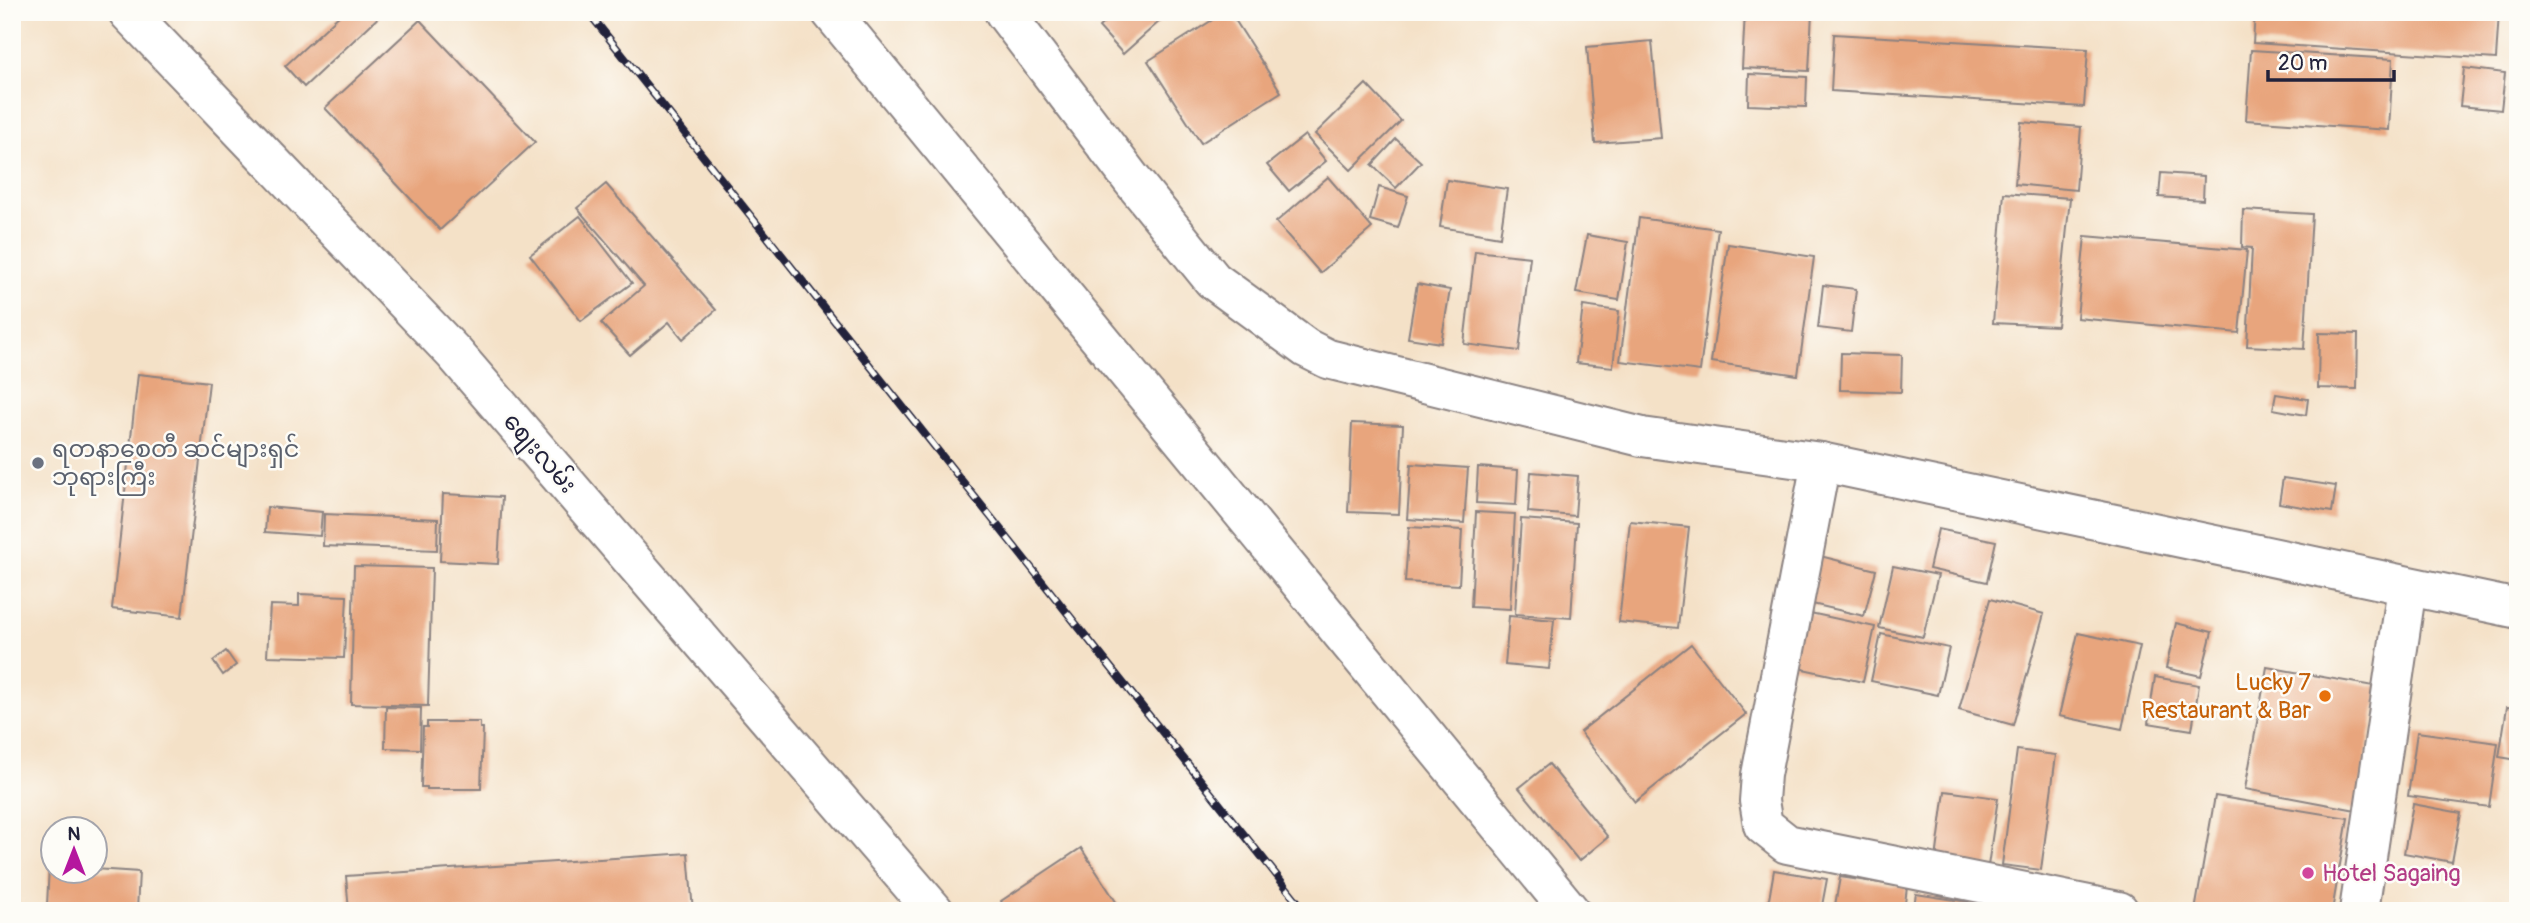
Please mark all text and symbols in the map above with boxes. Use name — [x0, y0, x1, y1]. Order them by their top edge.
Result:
scale bar — [2268, 38, 2394, 82]
text: 20 m — [2278, 50, 2327, 77]
street label: စျေးလမ်း — [494, 406, 584, 502]
place label: ရတနာစေတီ ဆင်များရှင် ဘုရားကြီး — [52, 433, 299, 496]
marker: ရတနာစေတီ ဆင်များရှင် ဘုရားကြီး — [30, 455, 46, 471]
place label: Lucky 7 Restaurant & Bar — [2141, 668, 2311, 725]
marker: Lucky 7 Restaurant & Bar — [2317, 688, 2333, 704]
north arrow — [38, 814, 108, 884]
text: N — [68, 822, 81, 846]
place label: Hotel Sagaing — [2322, 859, 2461, 888]
marker: Hotel Sagaing — [2300, 865, 2316, 881]

